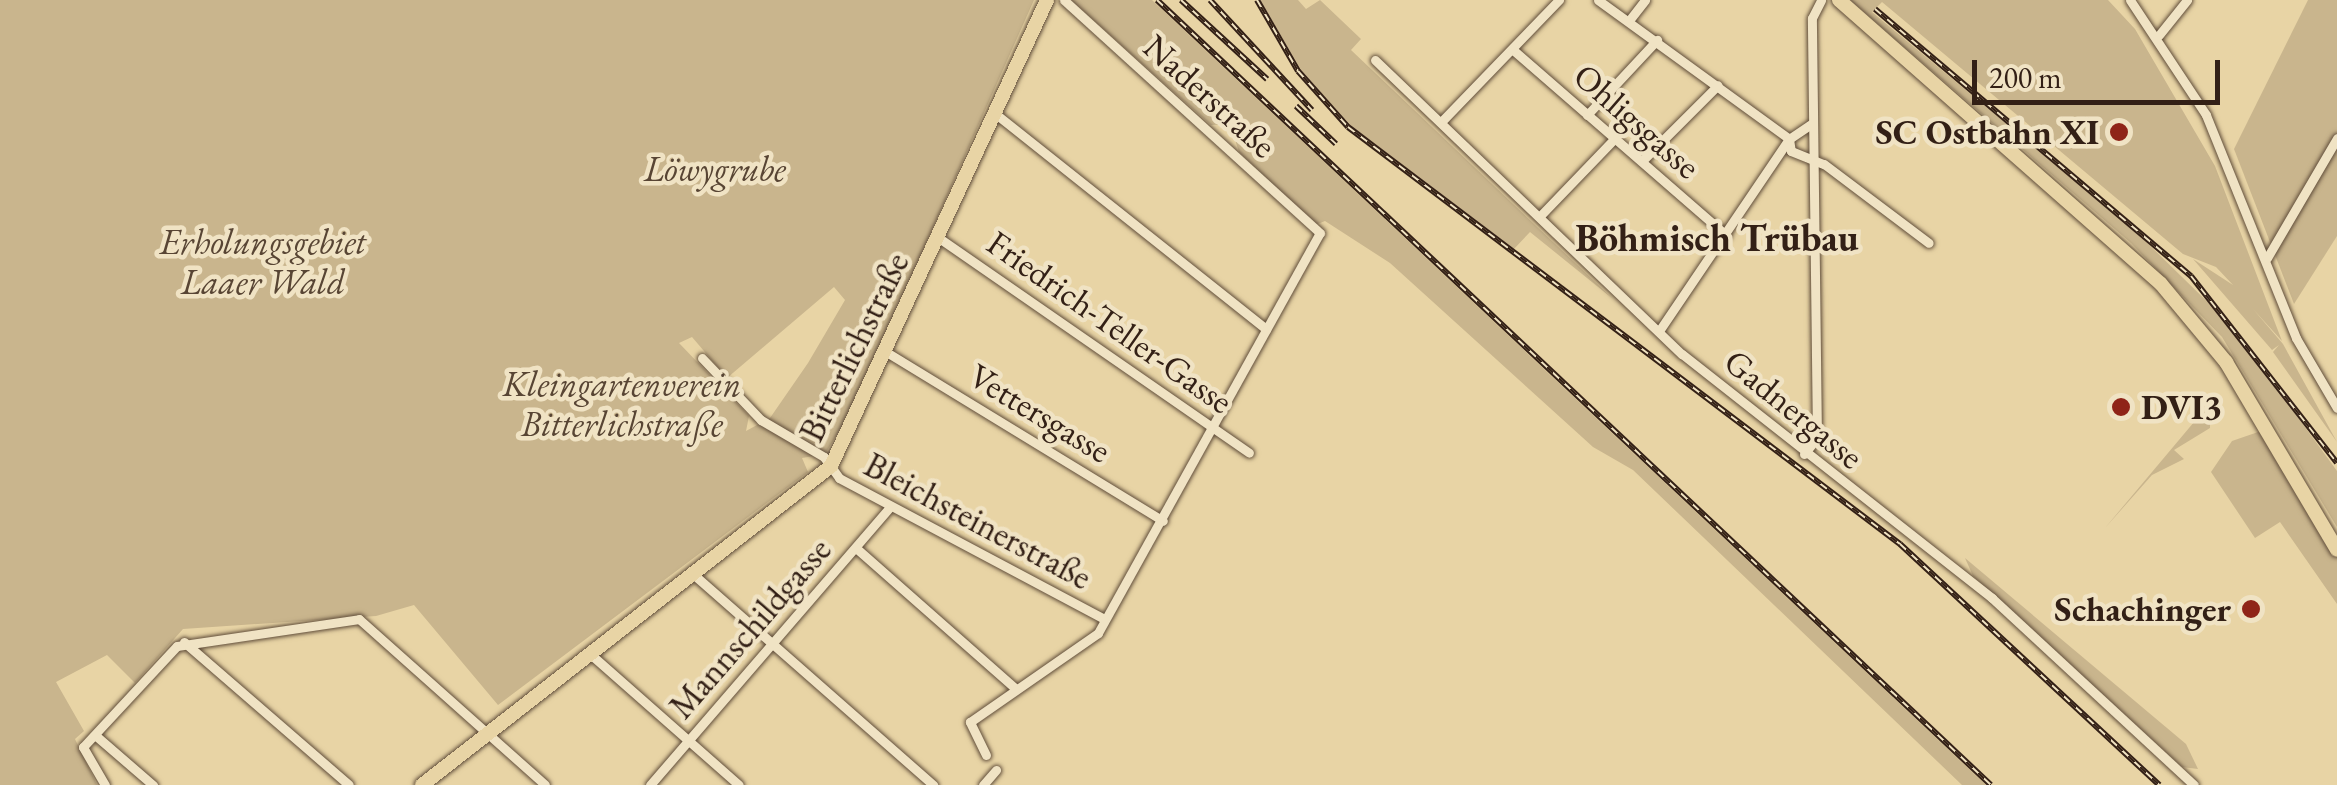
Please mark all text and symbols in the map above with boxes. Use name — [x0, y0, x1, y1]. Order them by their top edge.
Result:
street label: Naderstraße — [1135, 26, 1285, 166]
scale bar — [1977, 40, 2224, 102]
street label: Ohligsgasse — [1565, 55, 1709, 187]
text: 200 m — [1989, 58, 2062, 97]
place label: SC Ostbahn XI — [1875, 111, 2099, 153]
marker: SC Ostbahn XI — [2108, 121, 2130, 143]
park label: Löwygrube — [644, 148, 786, 190]
district label: Böhmisch Trübau — [1575, 215, 1859, 261]
park label: Erholungsgebiet Laaer Wald — [160, 221, 366, 303]
street label: Friedrich-Teller-Gasse — [979, 222, 1241, 422]
street label: Bitterlichstraße — [790, 246, 918, 448]
street label: Gadnergasse — [1716, 340, 1872, 478]
street label: Vettersgasse — [962, 354, 1118, 472]
park label: Kleingartenverein Bitterlichstraße — [503, 363, 741, 445]
place label: DVI3 — [2141, 386, 2222, 428]
marker: DVI3 — [2110, 396, 2132, 418]
street label: Bleichsteinerstraße — [857, 444, 1099, 598]
street label: Mannschildgasse — [660, 529, 840, 727]
place label: Schachinger — [2054, 588, 2231, 630]
marker: Schachinger — [2240, 598, 2262, 620]

